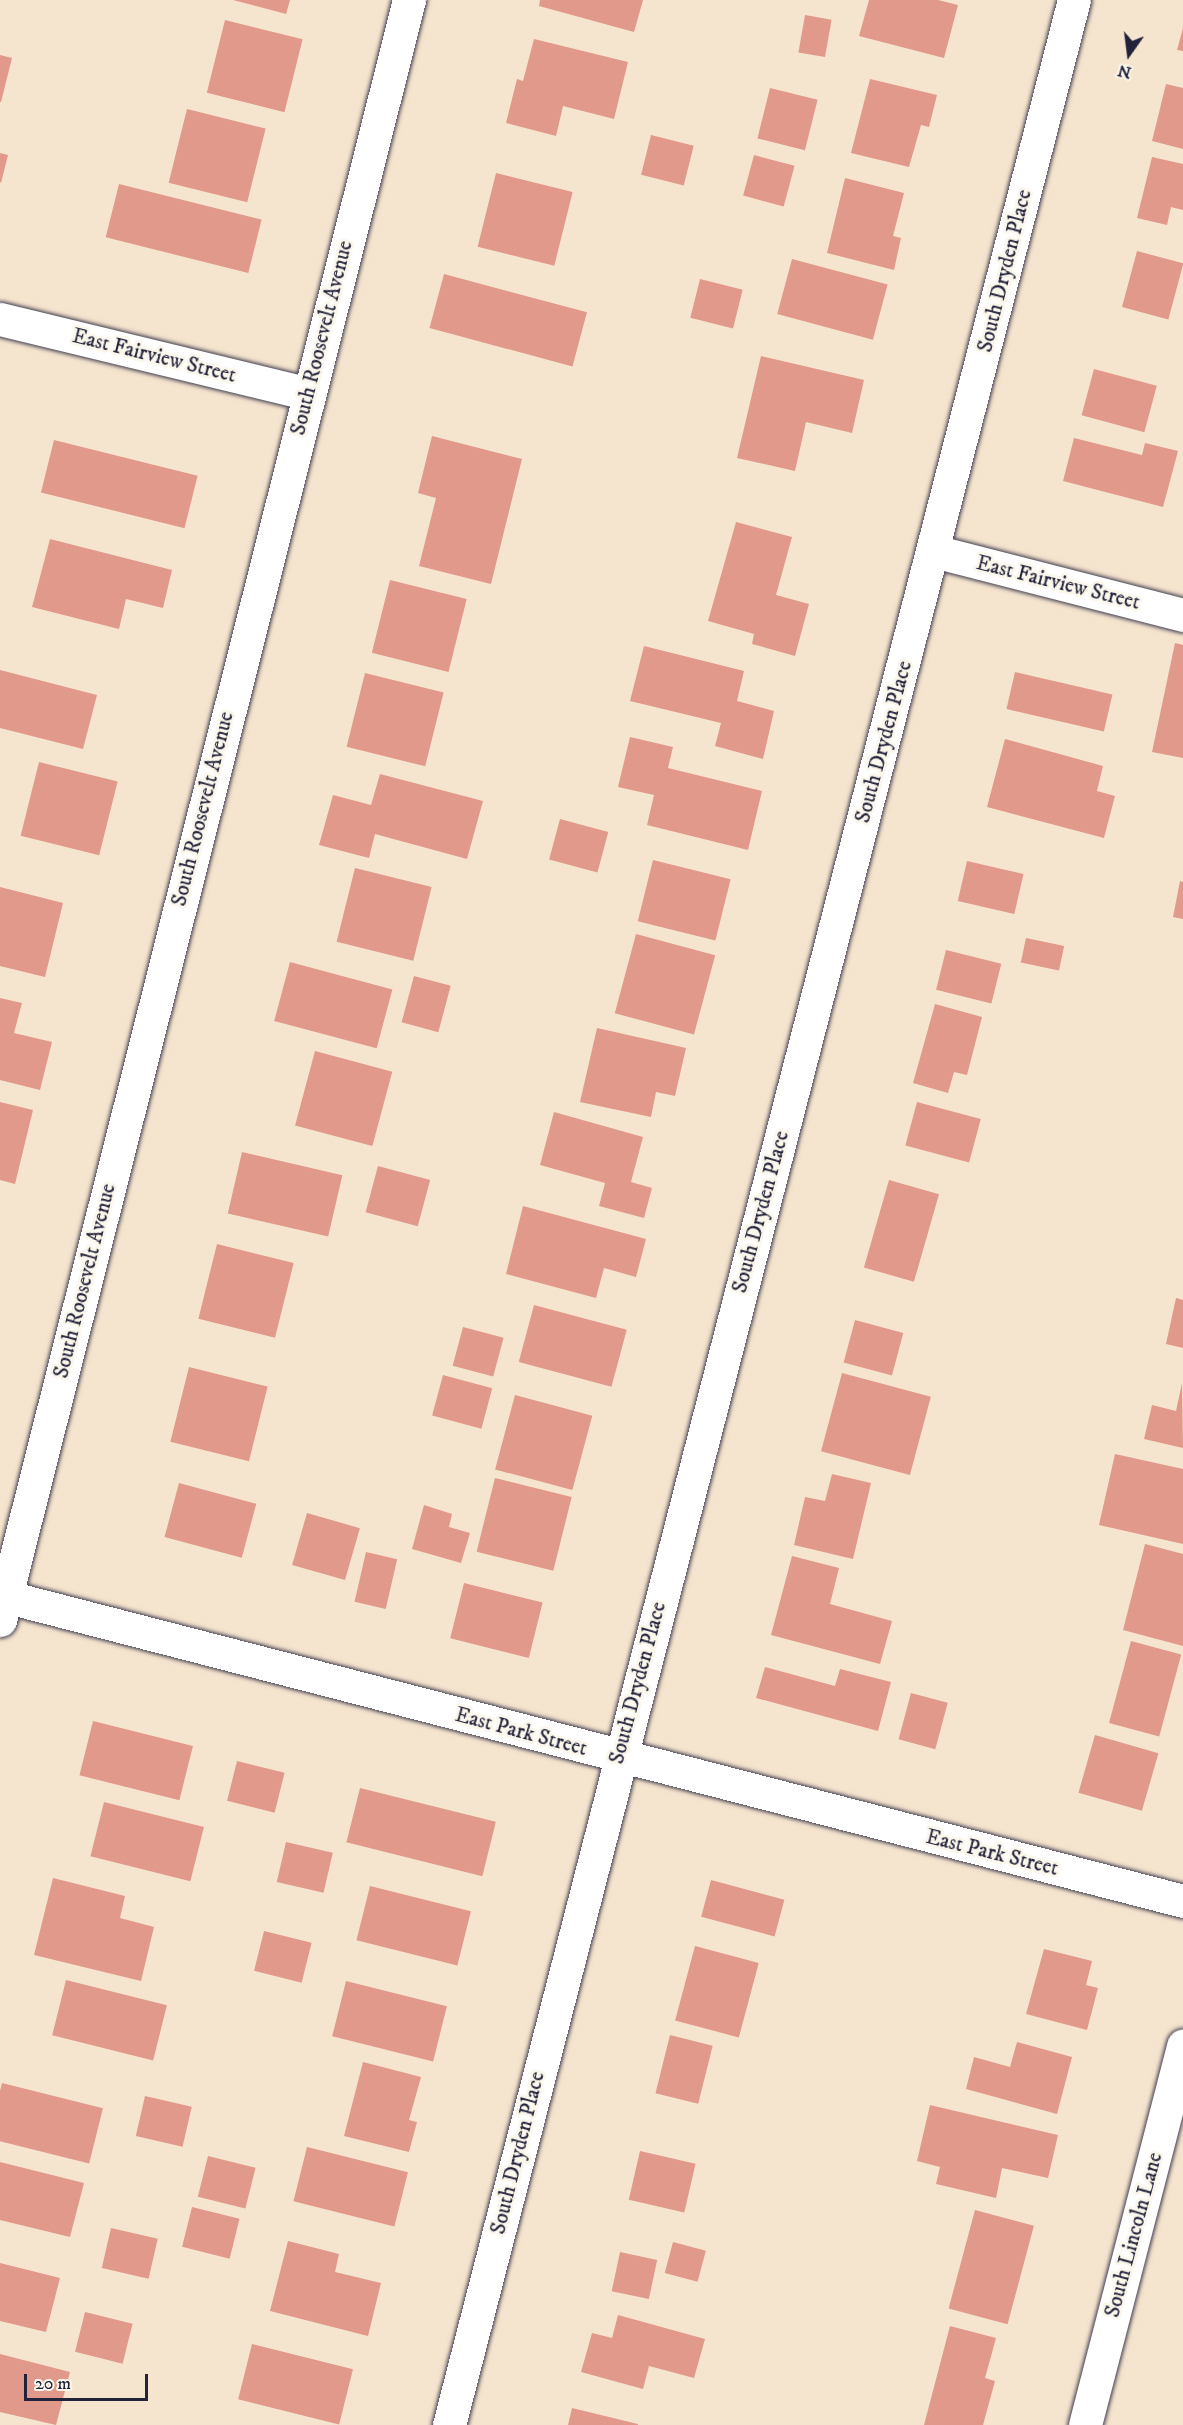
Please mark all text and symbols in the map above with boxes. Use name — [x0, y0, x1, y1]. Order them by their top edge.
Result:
north arrow — [1099, 24, 1159, 84]
text: N — [1116, 60, 1133, 83]
street label: South Dryden Place — [973, 187, 1037, 355]
street label: South Roosevelt Avenue — [286, 238, 358, 438]
street label: East Fairview Street — [70, 323, 238, 389]
street label: East Fairview Street — [974, 550, 1142, 616]
street label: South Dryden Place — [850, 658, 918, 826]
street label: South Roosevelt Avenue — [167, 709, 239, 909]
street label: South Dryden Place — [727, 1128, 795, 1296]
street label: South Roosevelt Avenue — [49, 1181, 121, 1381]
street label: South Dryden Place — [604, 1599, 672, 1767]
street label: East Park Street — [452, 1702, 590, 1762]
street label: East Park Street — [923, 1824, 1061, 1882]
street label: South Dryden Place — [486, 2069, 550, 2237]
street label: South Lincoln Lane — [1100, 2150, 1168, 2320]
scale bar — [27, 2362, 152, 2400]
text: 20 m — [35, 2373, 71, 2395]

